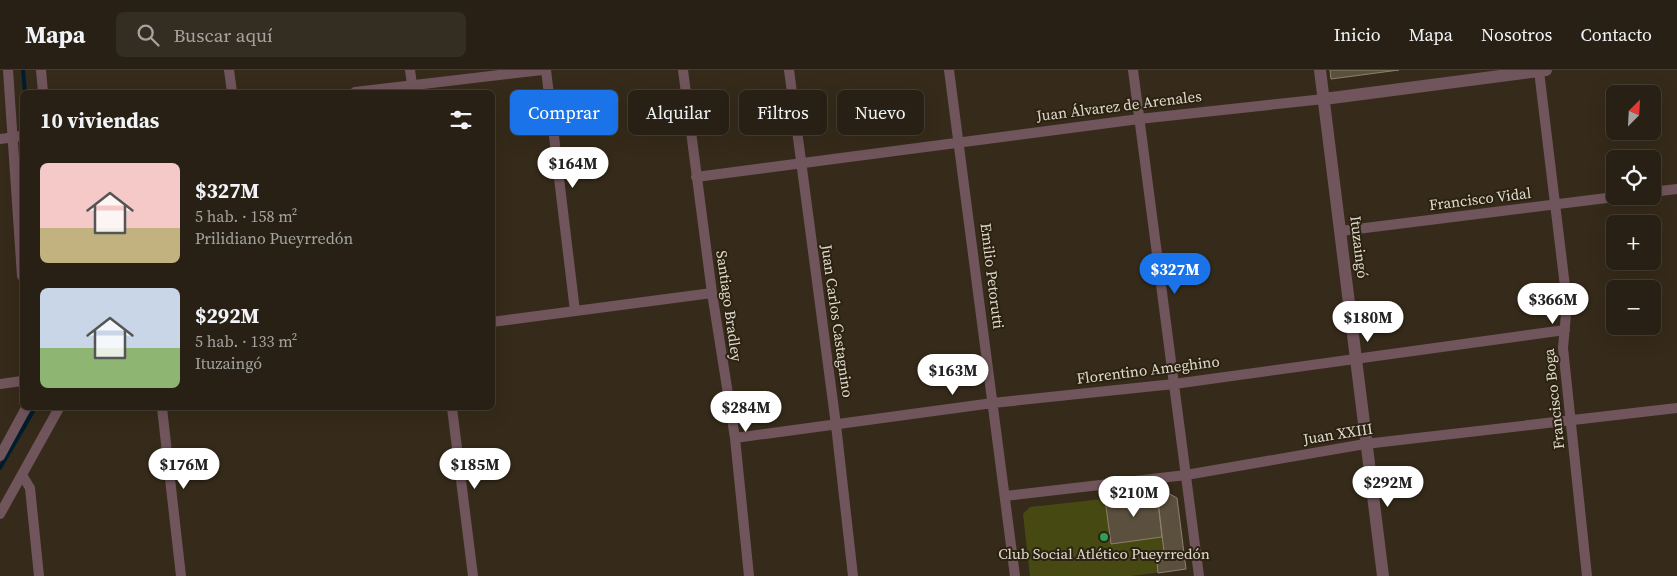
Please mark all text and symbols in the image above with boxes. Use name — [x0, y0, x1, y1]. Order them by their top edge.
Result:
search box — [116, 12, 466, 57]
text: Mapa — [25, 18, 86, 51]
icon: search — [134, 21, 162, 49]
text: Buscar aquí — [174, 22, 273, 48]
text: Inicio — [1334, 22, 1381, 47]
text: Mapa — [1409, 22, 1453, 47]
text: Nosotros — [1481, 22, 1552, 47]
text: Contacto — [1580, 22, 1652, 47]
street label: Juan Álvarez de Arenales — [1034, 85, 1203, 126]
north arrow — [1606, 85, 1661, 140]
map controls — [1606, 85, 1661, 335]
chip: Comprar — [510, 90, 618, 135]
chip: Alquilar — [628, 90, 729, 135]
chip: Filtros — [739, 90, 827, 135]
chip: Nuevo — [837, 90, 924, 135]
text: 10 viviendas — [40, 106, 159, 135]
icon: filters — [447, 106, 475, 134]
pin: $164M — [538, 146, 608, 189]
button: locate — [1606, 150, 1661, 205]
text: $164M — [548, 152, 598, 174]
text: $327M — [195, 176, 259, 205]
street label: Francisco Vidal — [1428, 182, 1533, 215]
icon: home — [80, 183, 140, 243]
text: 5 hab. · 158 m² — [195, 205, 297, 227]
street label: Ituzaingó — [1345, 214, 1374, 279]
button: + — [1606, 215, 1661, 270]
street label: Emilio Petorutti — [976, 222, 1009, 330]
text: Prilidiano Pueyrredón — [195, 227, 353, 249]
street label: Juan Carlos Castagnino — [816, 242, 859, 399]
street label: Santiago Bradley — [711, 249, 748, 363]
pin: $327M — [1140, 252, 1210, 295]
text: $327M — [1150, 258, 1200, 280]
button: − — [1606, 280, 1661, 335]
pin: $366M — [1518, 282, 1588, 325]
text: $366M — [1528, 288, 1578, 310]
pin: $180M — [1333, 300, 1403, 343]
text: $292M — [195, 301, 259, 330]
text: $180M — [1343, 306, 1393, 328]
icon: home — [80, 308, 140, 368]
text: 5 hab. · 133 m² — [195, 330, 297, 352]
street label: Francisco Boga — [1538, 347, 1569, 451]
street label: Florentino Ameghino — [1075, 350, 1221, 389]
text: Ituzaingó — [195, 352, 262, 374]
pin: $163M — [918, 354, 988, 396]
text: $163M — [928, 359, 978, 381]
pin: $284M — [711, 390, 781, 433]
text: $284M — [721, 396, 771, 418]
street label: Juan XXIII — [1301, 418, 1374, 450]
pin: $176M — [149, 448, 219, 490]
pin: $185M — [440, 448, 510, 490]
text: $176M — [159, 453, 209, 475]
text: $185M — [450, 453, 500, 475]
pin: $292M — [1353, 466, 1423, 508]
text: $292M — [1363, 471, 1413, 493]
pin: $210M — [1099, 476, 1169, 518]
text: $210M — [1109, 481, 1159, 503]
marker: Club Social Atlético Pueyrredón — [1098, 531, 1110, 543]
place label: Club Social Atlético Pueyrredón — [998, 543, 1210, 564]

